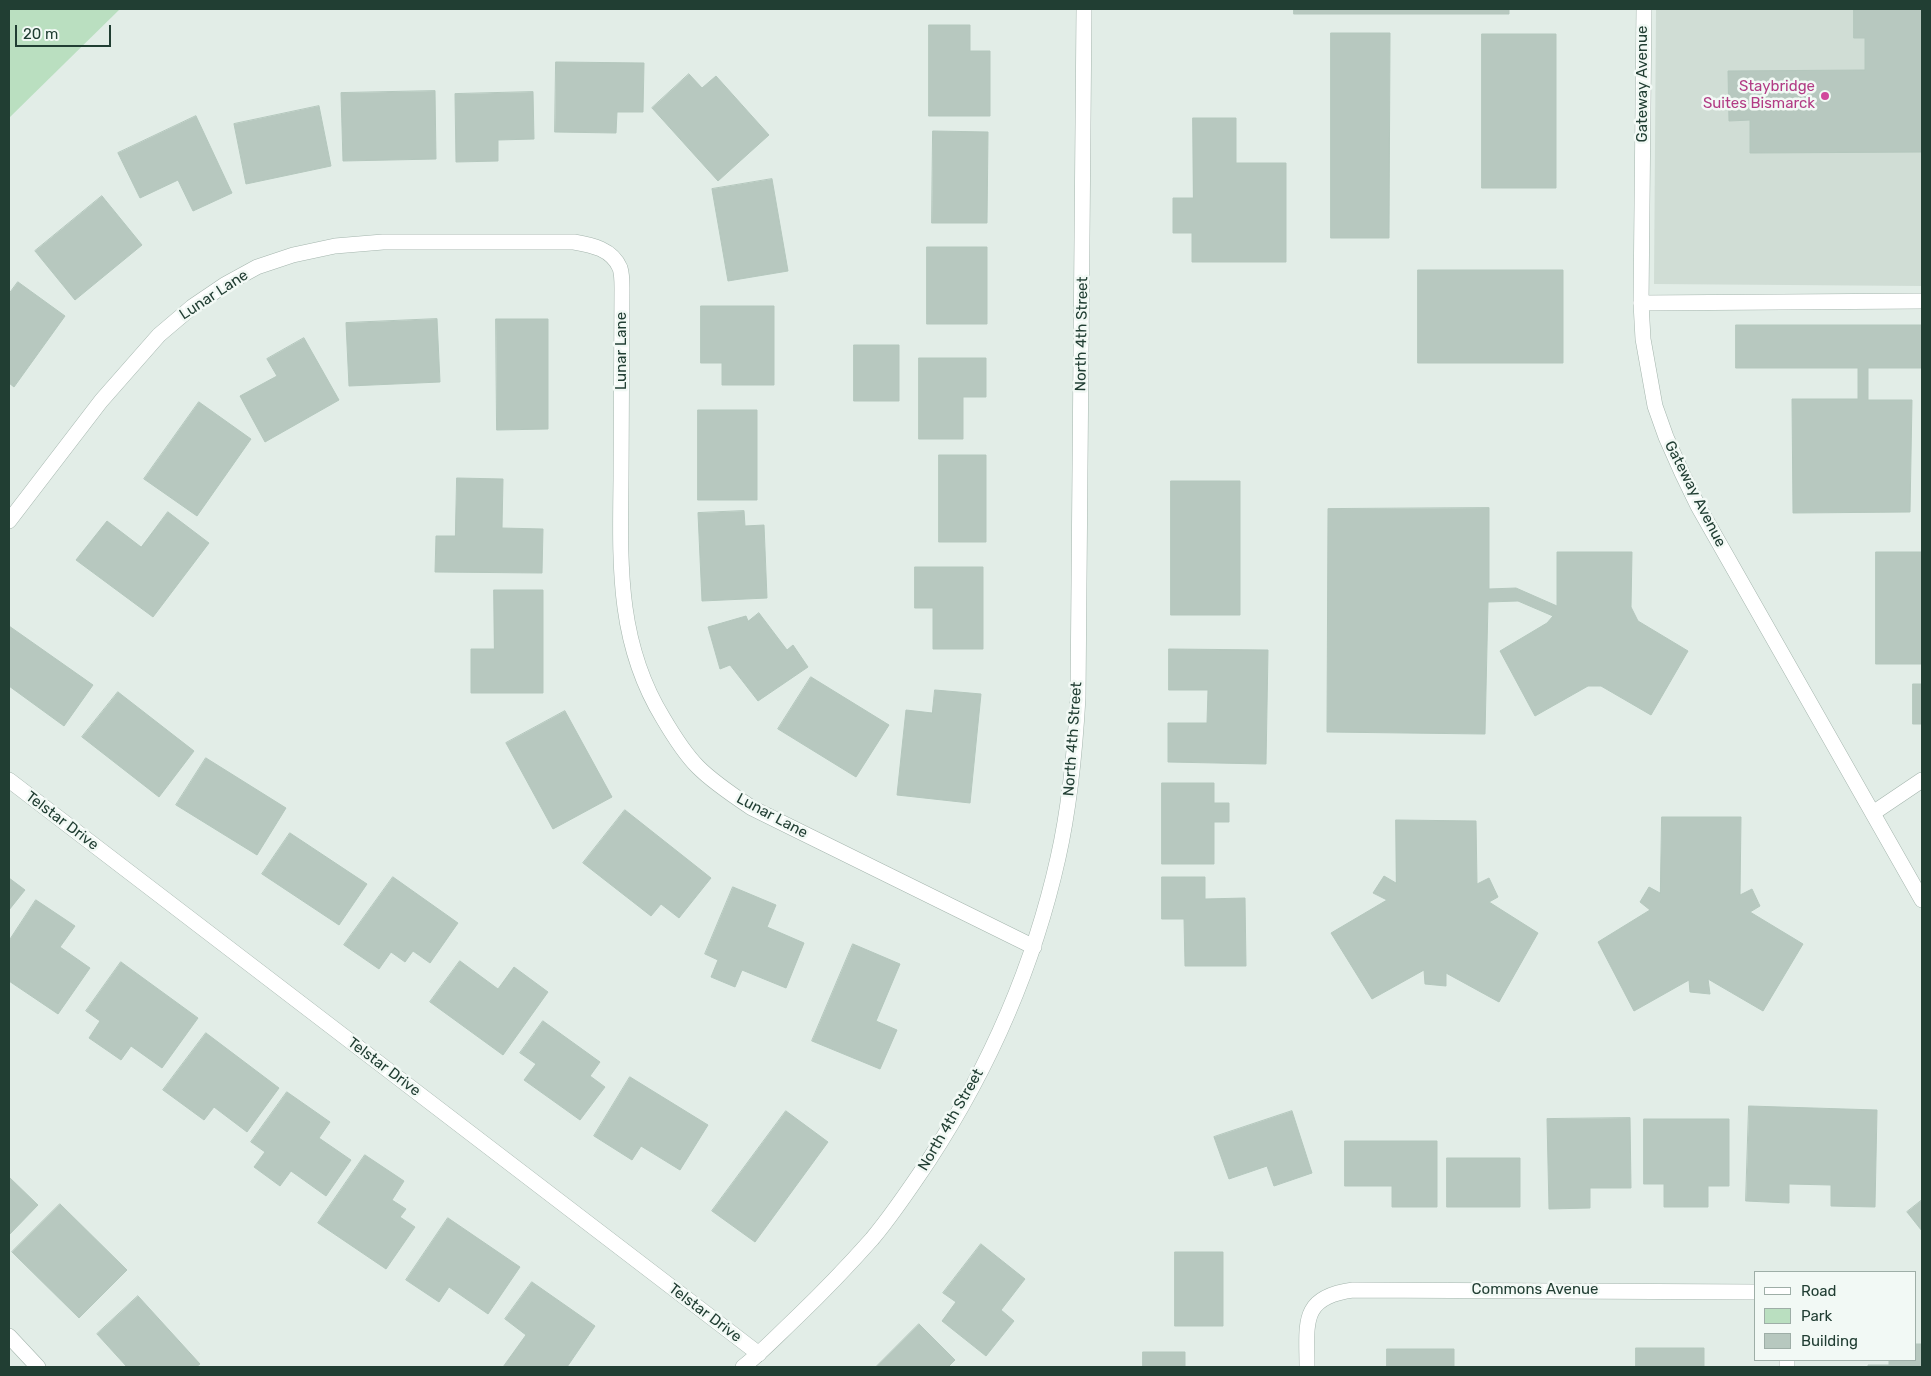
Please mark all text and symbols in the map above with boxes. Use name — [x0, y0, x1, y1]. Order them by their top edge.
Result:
scale bar — [18, 15, 114, 47]
text: 20 m — [23, 25, 58, 43]
street label: Gateway Avenue — [1634, 26, 1652, 142]
place label: Staybridge Suites Bismarck — [1703, 78, 1815, 113]
marker: Staybridge Suites Bismarck — [1819, 90, 1831, 102]
street label: Lunar Lane — [176, 266, 252, 324]
street label: North 4th Street — [1072, 276, 1092, 392]
street label: Lunar Lane — [613, 312, 631, 390]
street label: Gateway Avenue — [1660, 438, 1730, 550]
street label: North 4th Street — [1060, 681, 1086, 797]
street label: Telstar Drive — [22, 788, 102, 854]
street label: Lunar Lane — [733, 790, 811, 842]
street label: Telstar Drive — [344, 1034, 424, 1100]
street label: North 4th Street — [915, 1066, 987, 1174]
legend — [1754, 1271, 1916, 1361]
street label: Telstar Drive — [665, 1280, 745, 1346]
street label: Commons Avenue — [1472, 1281, 1598, 1299]
text: Road — [1801, 1282, 1837, 1300]
text: Park — [1801, 1307, 1832, 1325]
text: Building — [1801, 1332, 1858, 1350]

